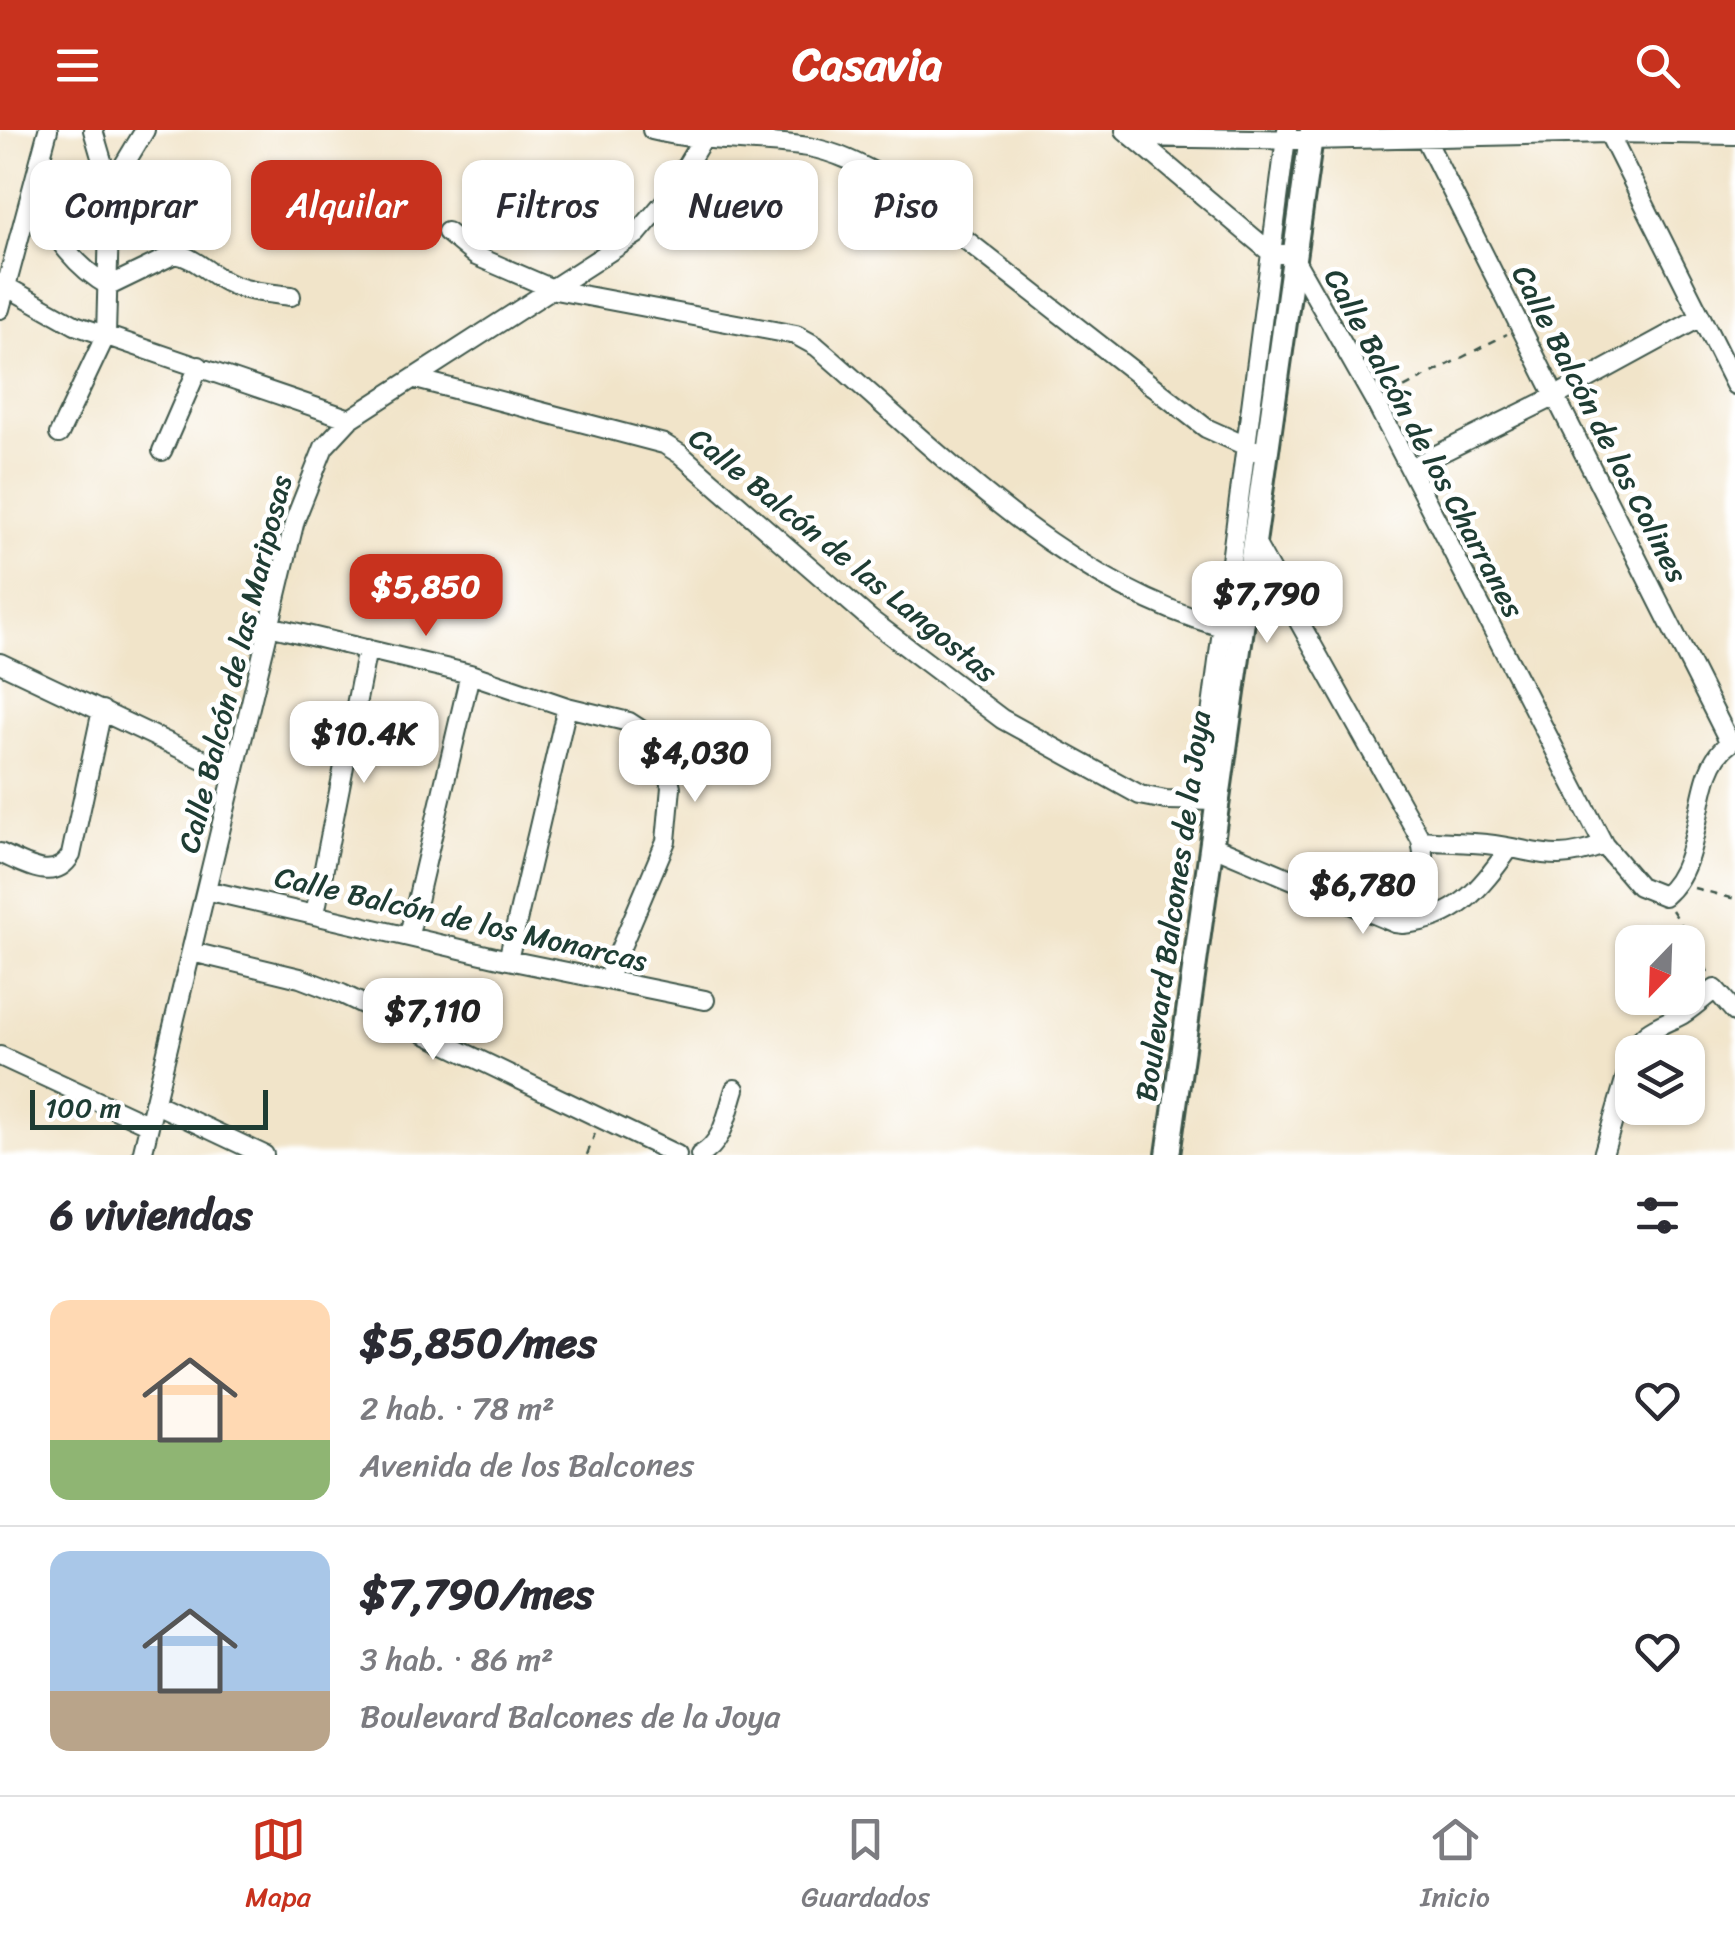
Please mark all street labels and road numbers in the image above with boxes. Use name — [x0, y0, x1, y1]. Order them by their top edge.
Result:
street label: Calle Balcón de los Colines — [1496, 255, 1704, 593]
street label: Calle Balcón de los Charranes — [1309, 258, 1540, 628]
street label: Calle Balcón de las Langostas — [676, 413, 1010, 697]
street label: Calle Balcón de las Mariposas — [162, 469, 308, 859]
street label: Boulevard Balcones de la Joya — [1119, 706, 1227, 1105]
street label: Calle Balcón de los Monarcas — [269, 850, 653, 988]

